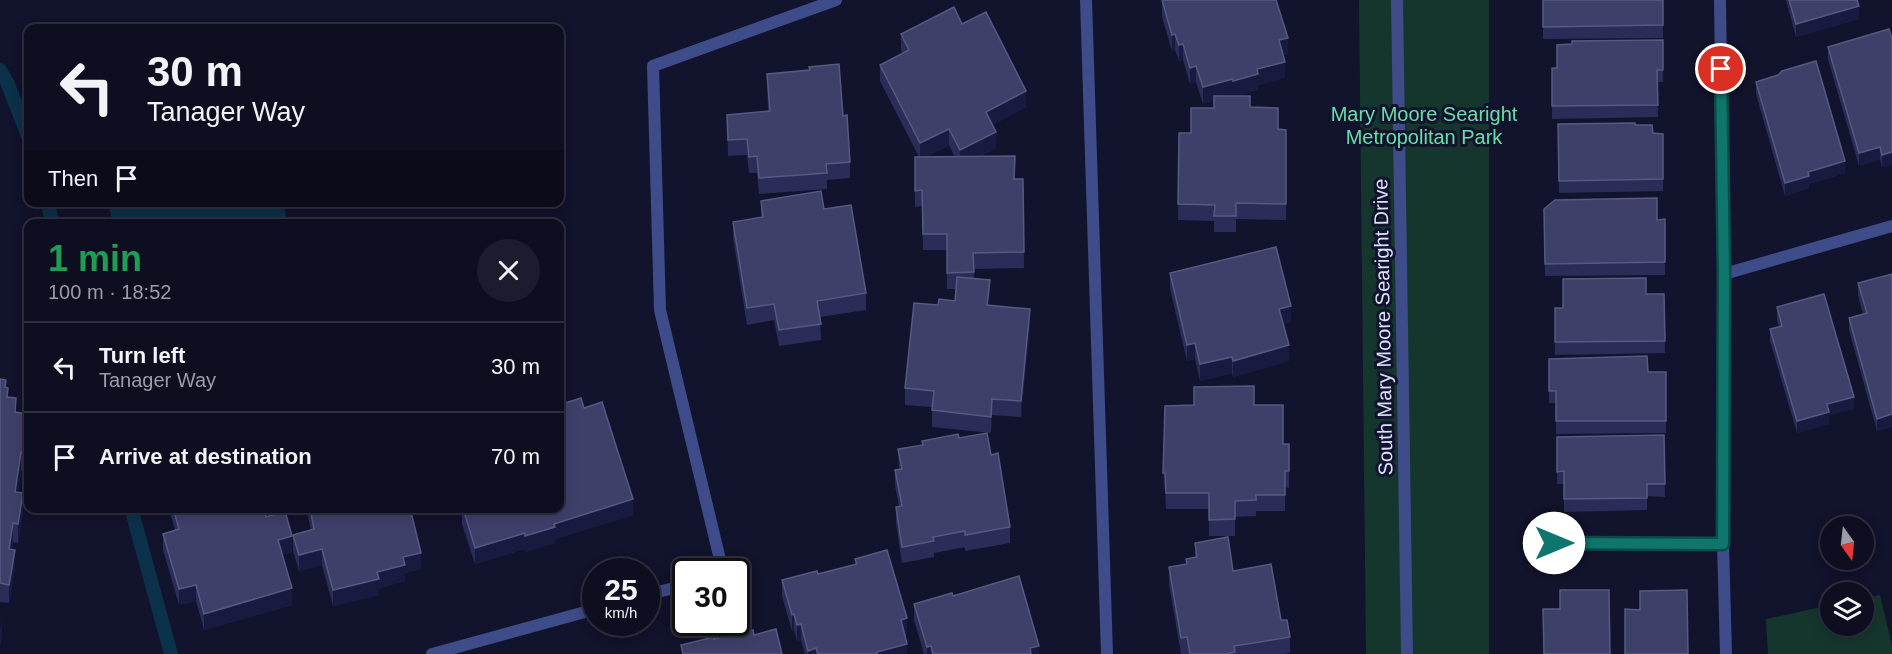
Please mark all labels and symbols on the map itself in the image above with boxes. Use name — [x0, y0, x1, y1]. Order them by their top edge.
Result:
pin — [1695, 43, 1746, 94]
park label: Mary Moore Searight Metropolitan Park — [1331, 103, 1518, 148]
street label: South Mary Moore Searight Drive — [1369, 178, 1397, 476]
position arrow — [1522, 511, 1586, 575]
north arrow — [1820, 516, 1874, 570]
speed limit sign: 30 — [672, 558, 750, 636]

